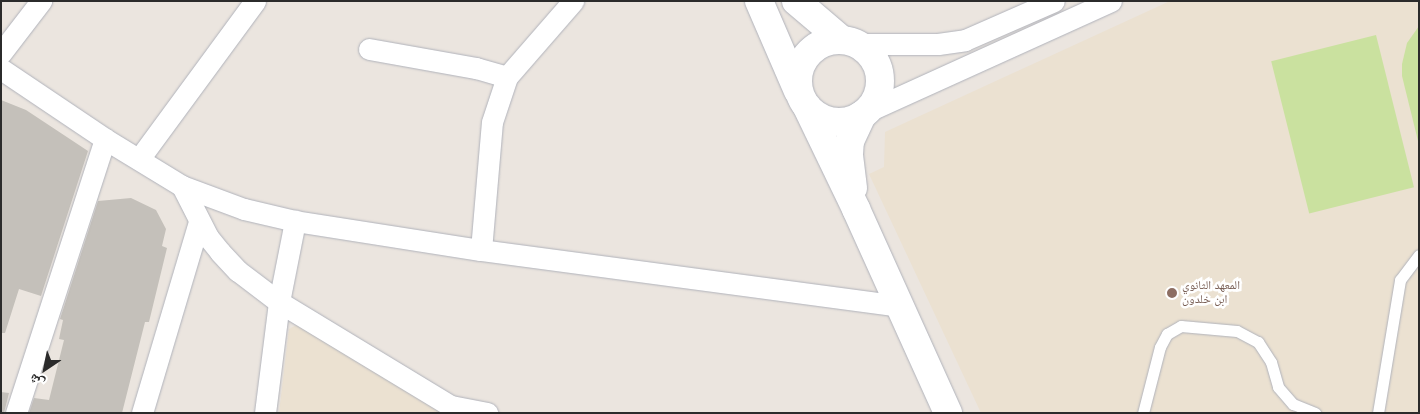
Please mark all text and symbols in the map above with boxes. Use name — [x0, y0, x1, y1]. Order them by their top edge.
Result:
place label: المعهد الثانوي ابن خلدون — [1182, 279, 1240, 307]
marker: المعهد الثانوي ابن خلدون — [1166, 287, 1178, 299]
north arrow — [20, 344, 70, 394]
text: ش — [26, 371, 47, 392]

